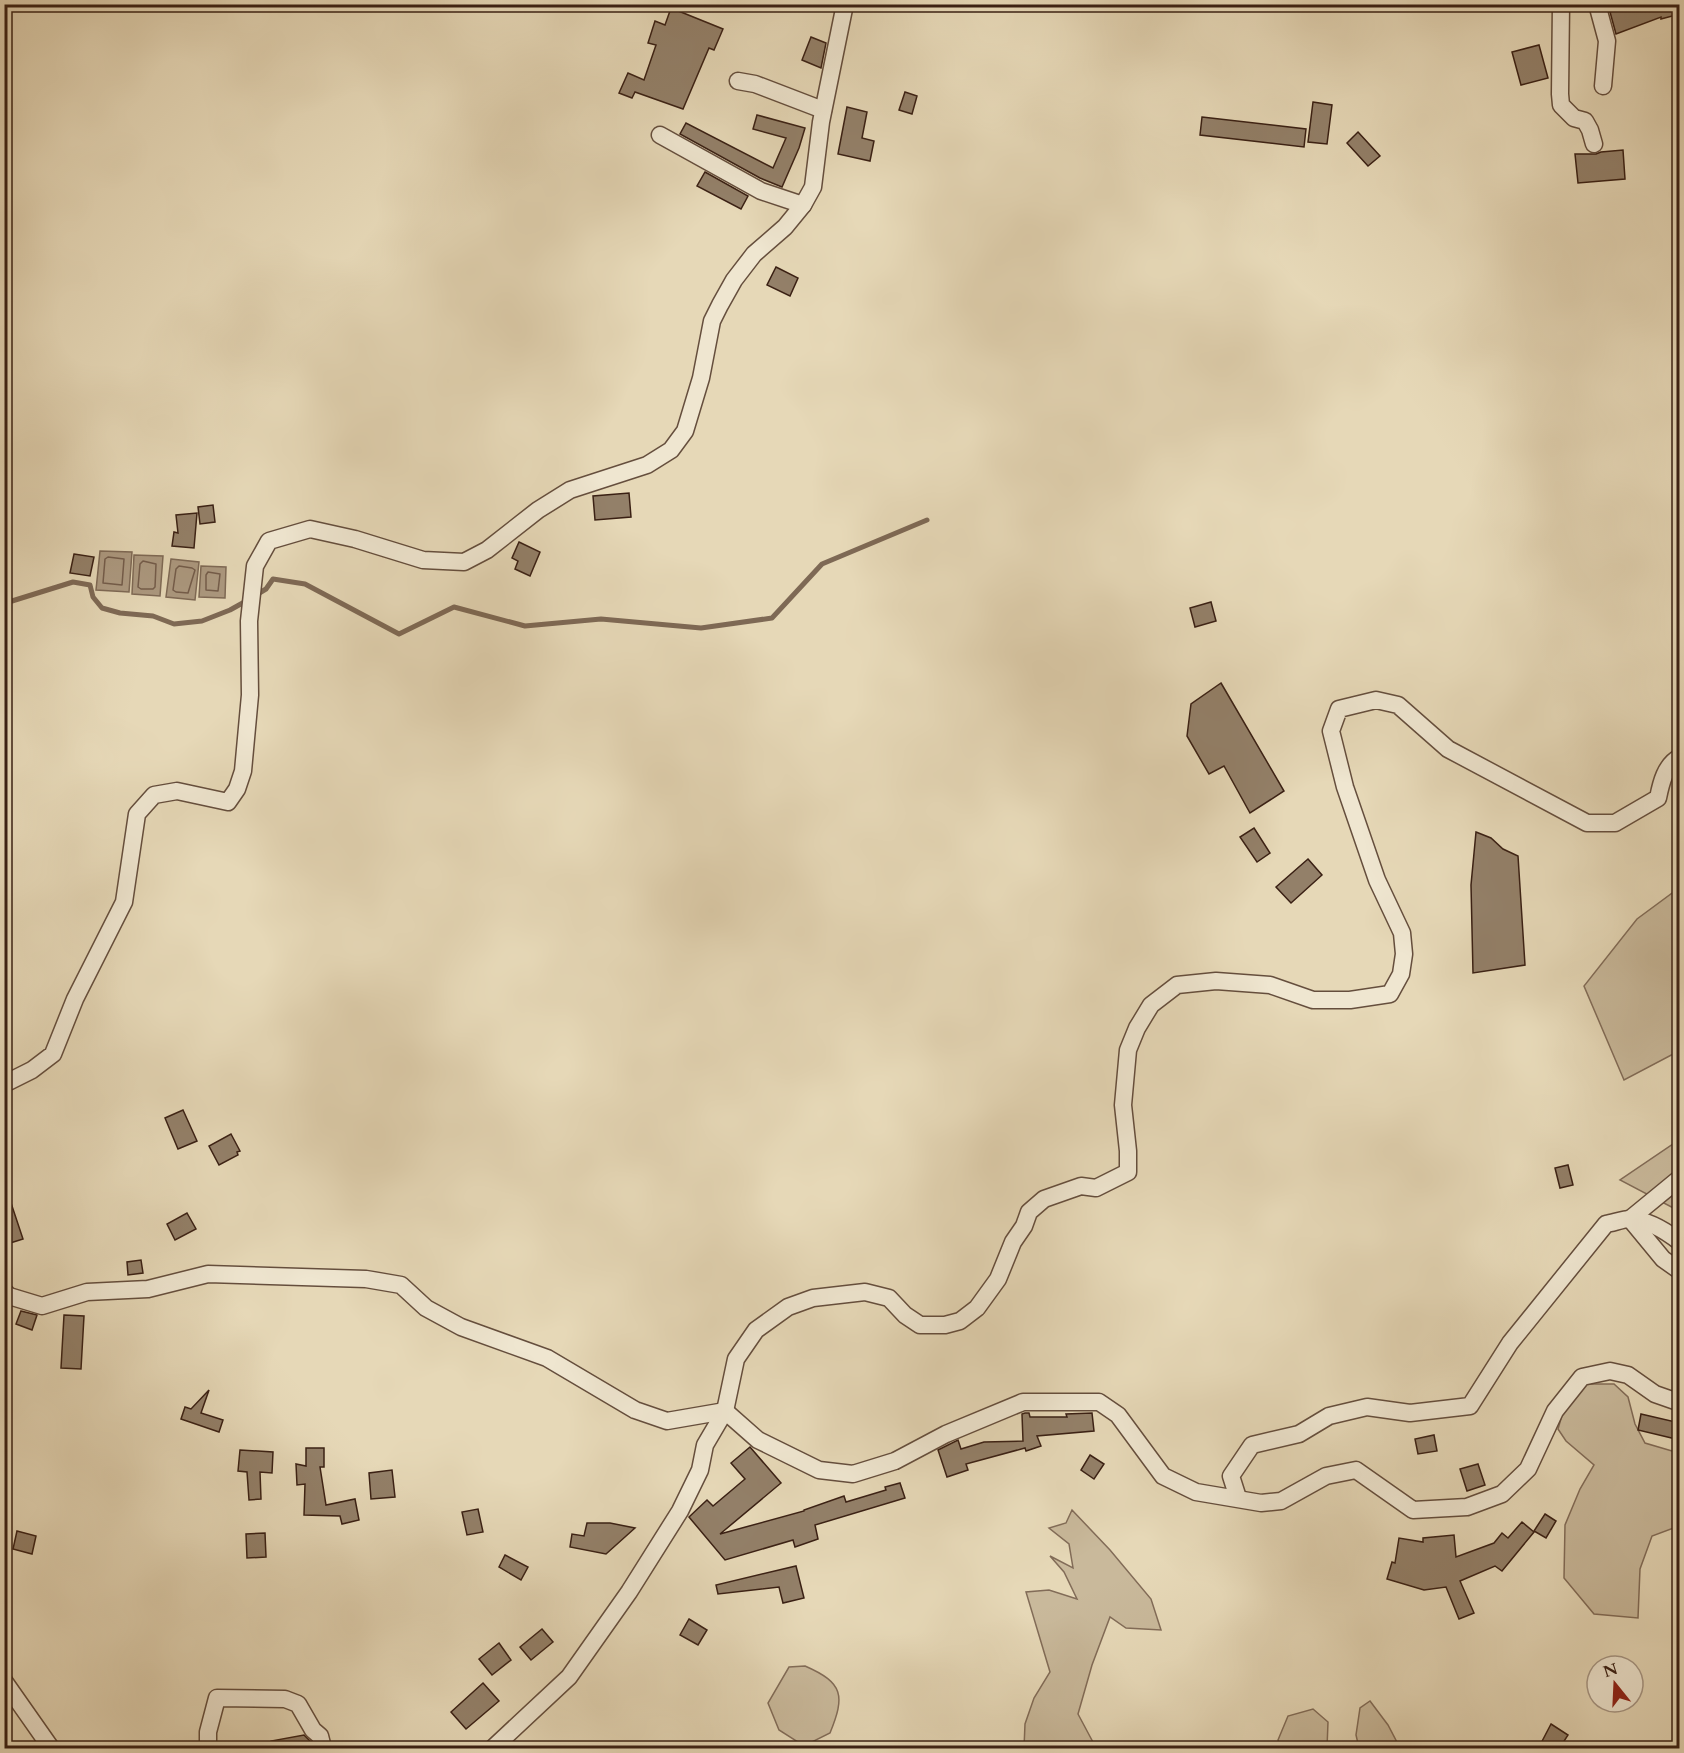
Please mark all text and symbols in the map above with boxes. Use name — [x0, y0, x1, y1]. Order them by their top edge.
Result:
north arrow — [1585, 1654, 1645, 1714]
text: N — [1601, 1658, 1621, 1683]

